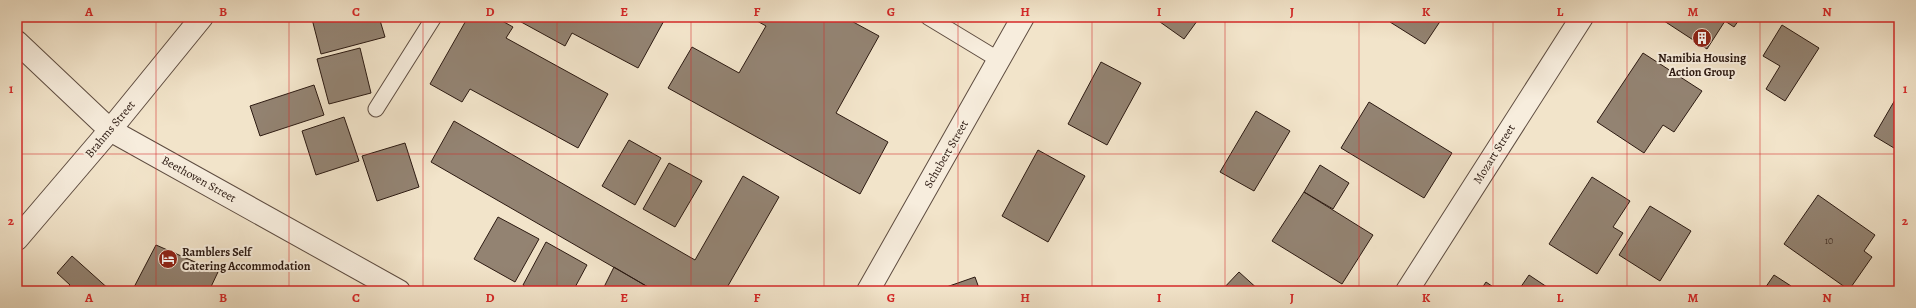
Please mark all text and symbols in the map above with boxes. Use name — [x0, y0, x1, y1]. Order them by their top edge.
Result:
text: A — [84, 3, 94, 20]
text: B — [219, 3, 227, 20]
text: C — [352, 3, 360, 20]
text: D — [485, 3, 495, 20]
text: E — [620, 3, 628, 20]
text: F — [754, 3, 761, 20]
text: G — [887, 3, 895, 20]
text: H — [1020, 3, 1030, 20]
text: I — [1157, 3, 1162, 20]
text: J — [1290, 3, 1294, 20]
text: K — [1422, 3, 1431, 20]
text: L — [1557, 3, 1564, 20]
text: M — [1688, 3, 1699, 20]
text: N — [1822, 3, 1832, 20]
building icon: Namibia Housing Action Group — [1691, 27, 1713, 49]
place label: Namibia Housing Action Group — [1658, 50, 1747, 80]
text: 1 — [9, 80, 14, 97]
text: 1 — [1903, 80, 1908, 97]
street label: Brahms Street — [81, 97, 139, 161]
street label: Schubert Street — [920, 117, 972, 191]
street label: Mozart Street — [1469, 121, 1519, 187]
street label: Beethoven Street — [159, 152, 239, 206]
text: 2 — [8, 212, 15, 229]
text: 2 — [1902, 212, 1909, 229]
house number: 10 — [1825, 234, 1833, 247]
place label: Ramblers Self Catering Accommodation — [182, 244, 311, 274]
hotel icon: Ramblers Self Catering Accommodation — [157, 248, 179, 270]
text: A — [84, 289, 94, 306]
text: B — [219, 289, 227, 306]
text: C — [352, 289, 360, 306]
text: D — [485, 289, 495, 306]
text: E — [620, 289, 628, 306]
text: F — [754, 289, 761, 306]
text: G — [887, 289, 895, 306]
text: H — [1020, 289, 1030, 306]
text: I — [1157, 289, 1162, 306]
text: J — [1290, 289, 1294, 306]
text: K — [1422, 289, 1431, 306]
text: L — [1557, 289, 1564, 306]
text: M — [1688, 289, 1699, 306]
text: N — [1822, 289, 1832, 306]

